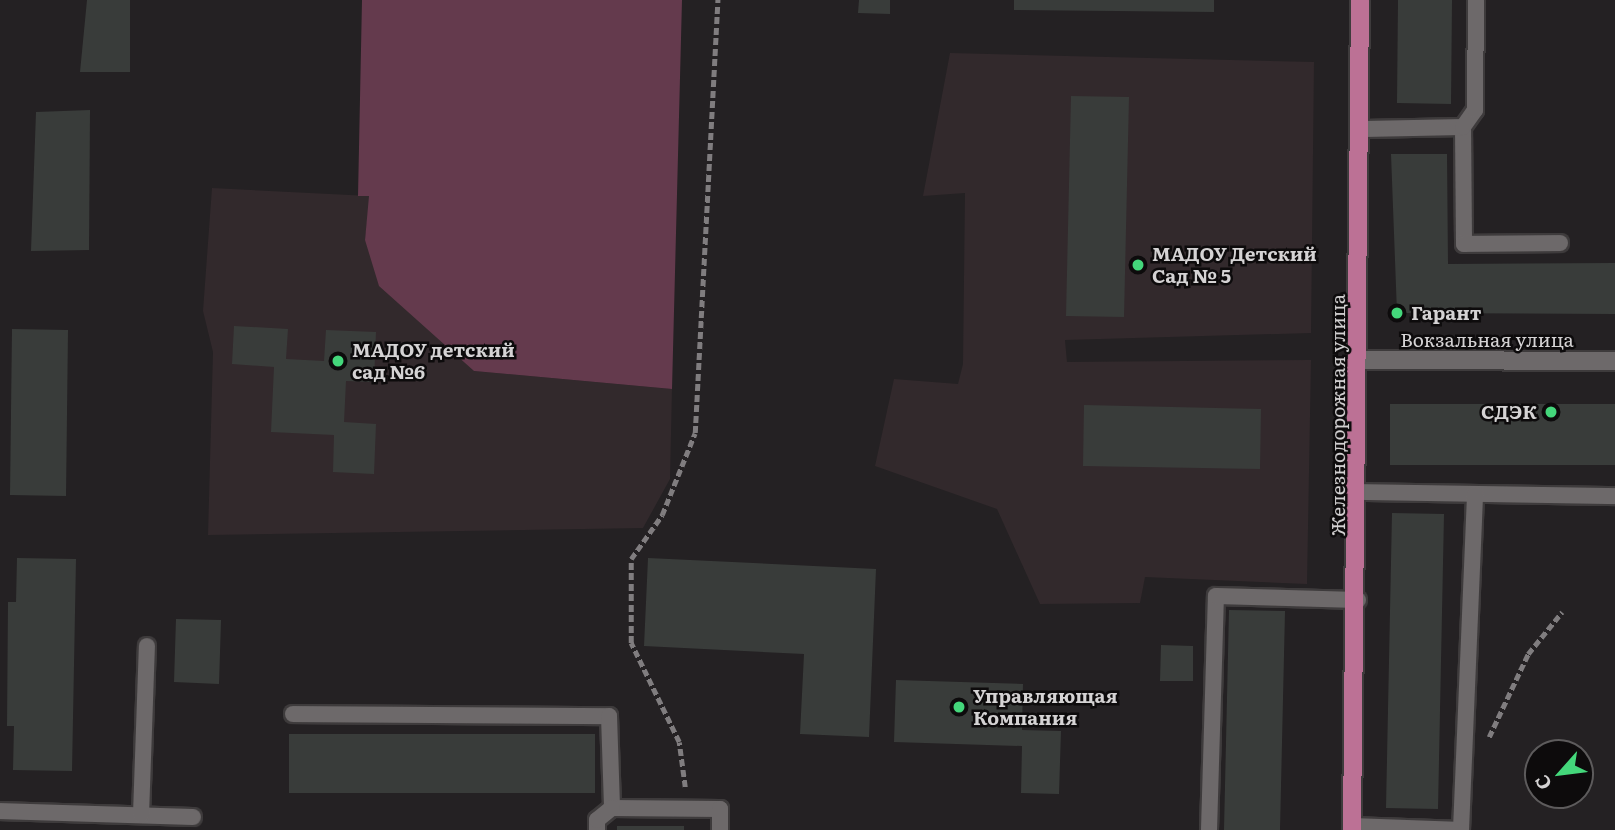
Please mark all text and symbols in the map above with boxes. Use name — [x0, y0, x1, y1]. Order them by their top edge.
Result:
place label: МАДОУ Детский Сад № 5 — [1152, 243, 1317, 287]
marker: МАДОУ Детский Сад № 5 — [1130, 257, 1146, 273]
street label: Железнодорожная улица — [1327, 294, 1349, 536]
place label: Гарант — [1411, 302, 1481, 324]
marker: Гарант — [1389, 305, 1405, 321]
street label: Вокзальная улица — [1400, 329, 1574, 351]
place label: МАДОУ детский сад №6 — [352, 339, 515, 383]
marker: МАДОУ детский сад №6 — [330, 353, 346, 369]
place label: СДЭК — [1481, 401, 1537, 423]
marker: СДЭК — [1543, 404, 1559, 420]
place label: Управляющая Компания — [973, 685, 1118, 729]
marker: Управляющая Компания — [951, 699, 967, 715]
north arrow — [1524, 739, 1594, 809]
text: С — [1527, 770, 1558, 795]

